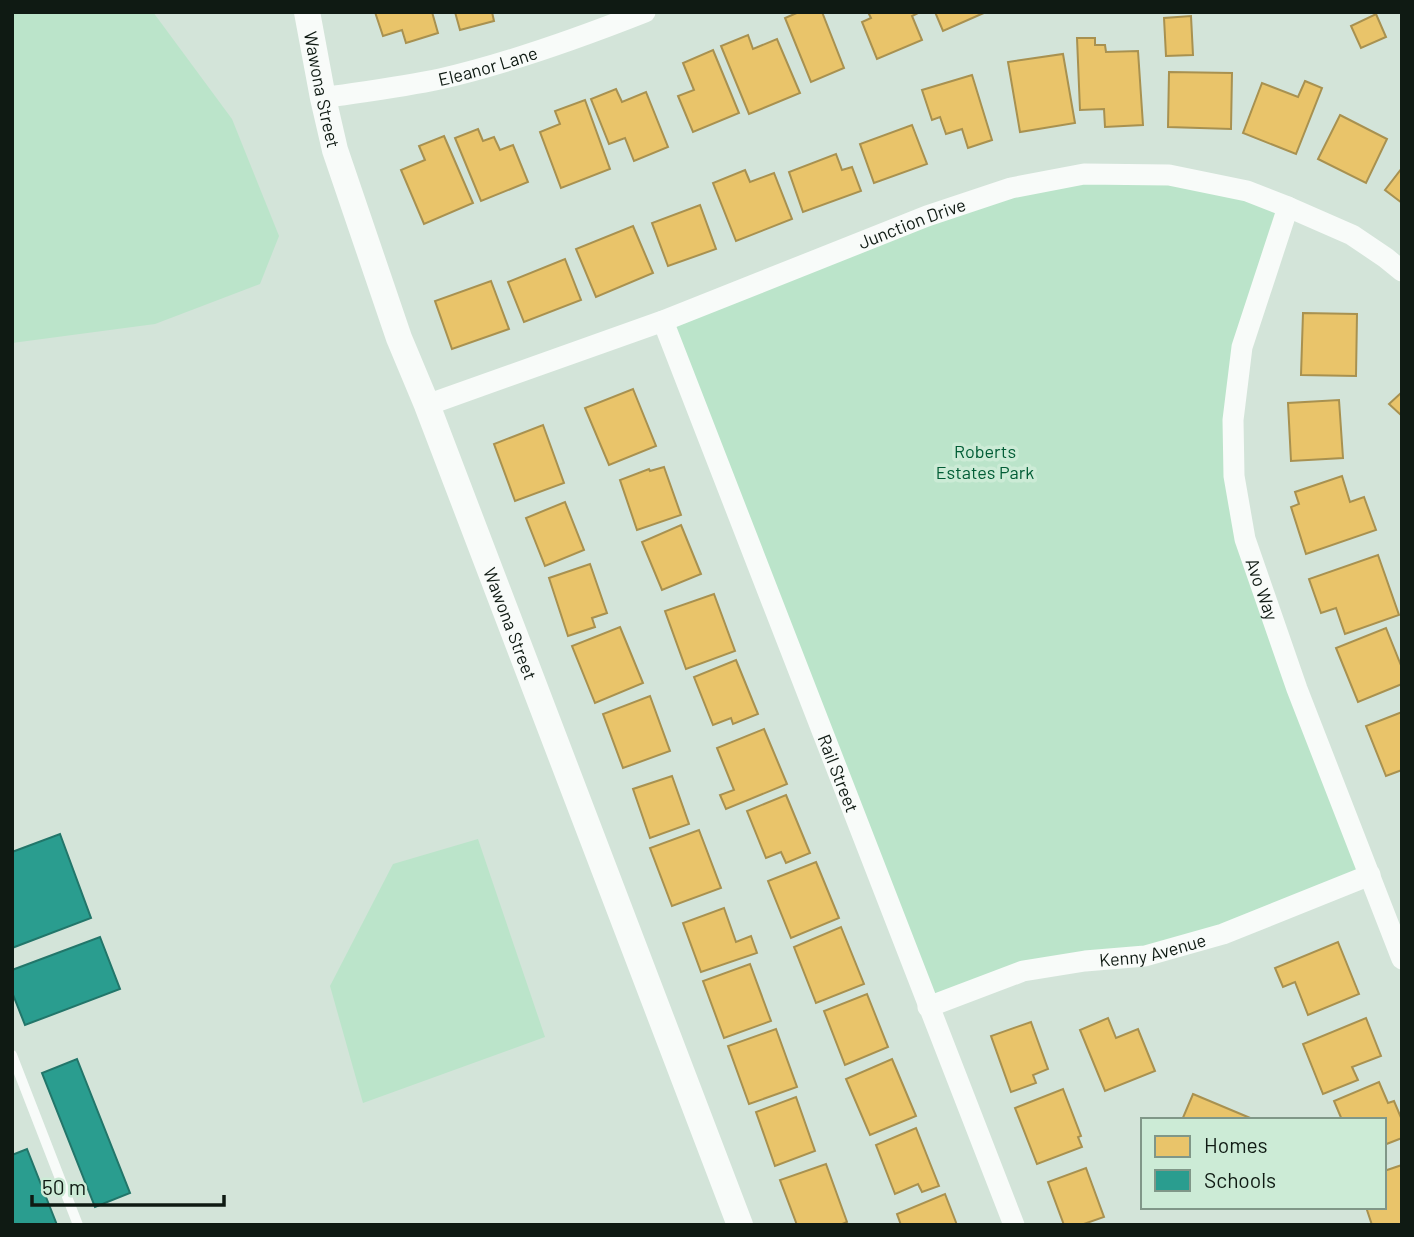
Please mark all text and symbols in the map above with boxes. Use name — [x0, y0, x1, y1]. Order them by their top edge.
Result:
street label: Wawona Street — [300, 30, 345, 150]
street label: Eleanor Lane — [436, 41, 540, 90]
street label: Junction Drive — [855, 193, 969, 253]
park label: Roberts Estates Park — [936, 440, 1034, 483]
street label: Avo Way — [1241, 555, 1283, 623]
street label: Wawona Street — [479, 564, 542, 683]
street label: Rail Street — [813, 731, 864, 815]
street label: Kenny Avenue — [1098, 928, 1208, 971]
legend — [1141, 1118, 1386, 1209]
text: Homes — [1204, 1132, 1268, 1157]
scale bar — [32, 1164, 224, 1208]
text: Schools — [1204, 1167, 1276, 1192]
text: 50 m — [42, 1174, 86, 1199]

